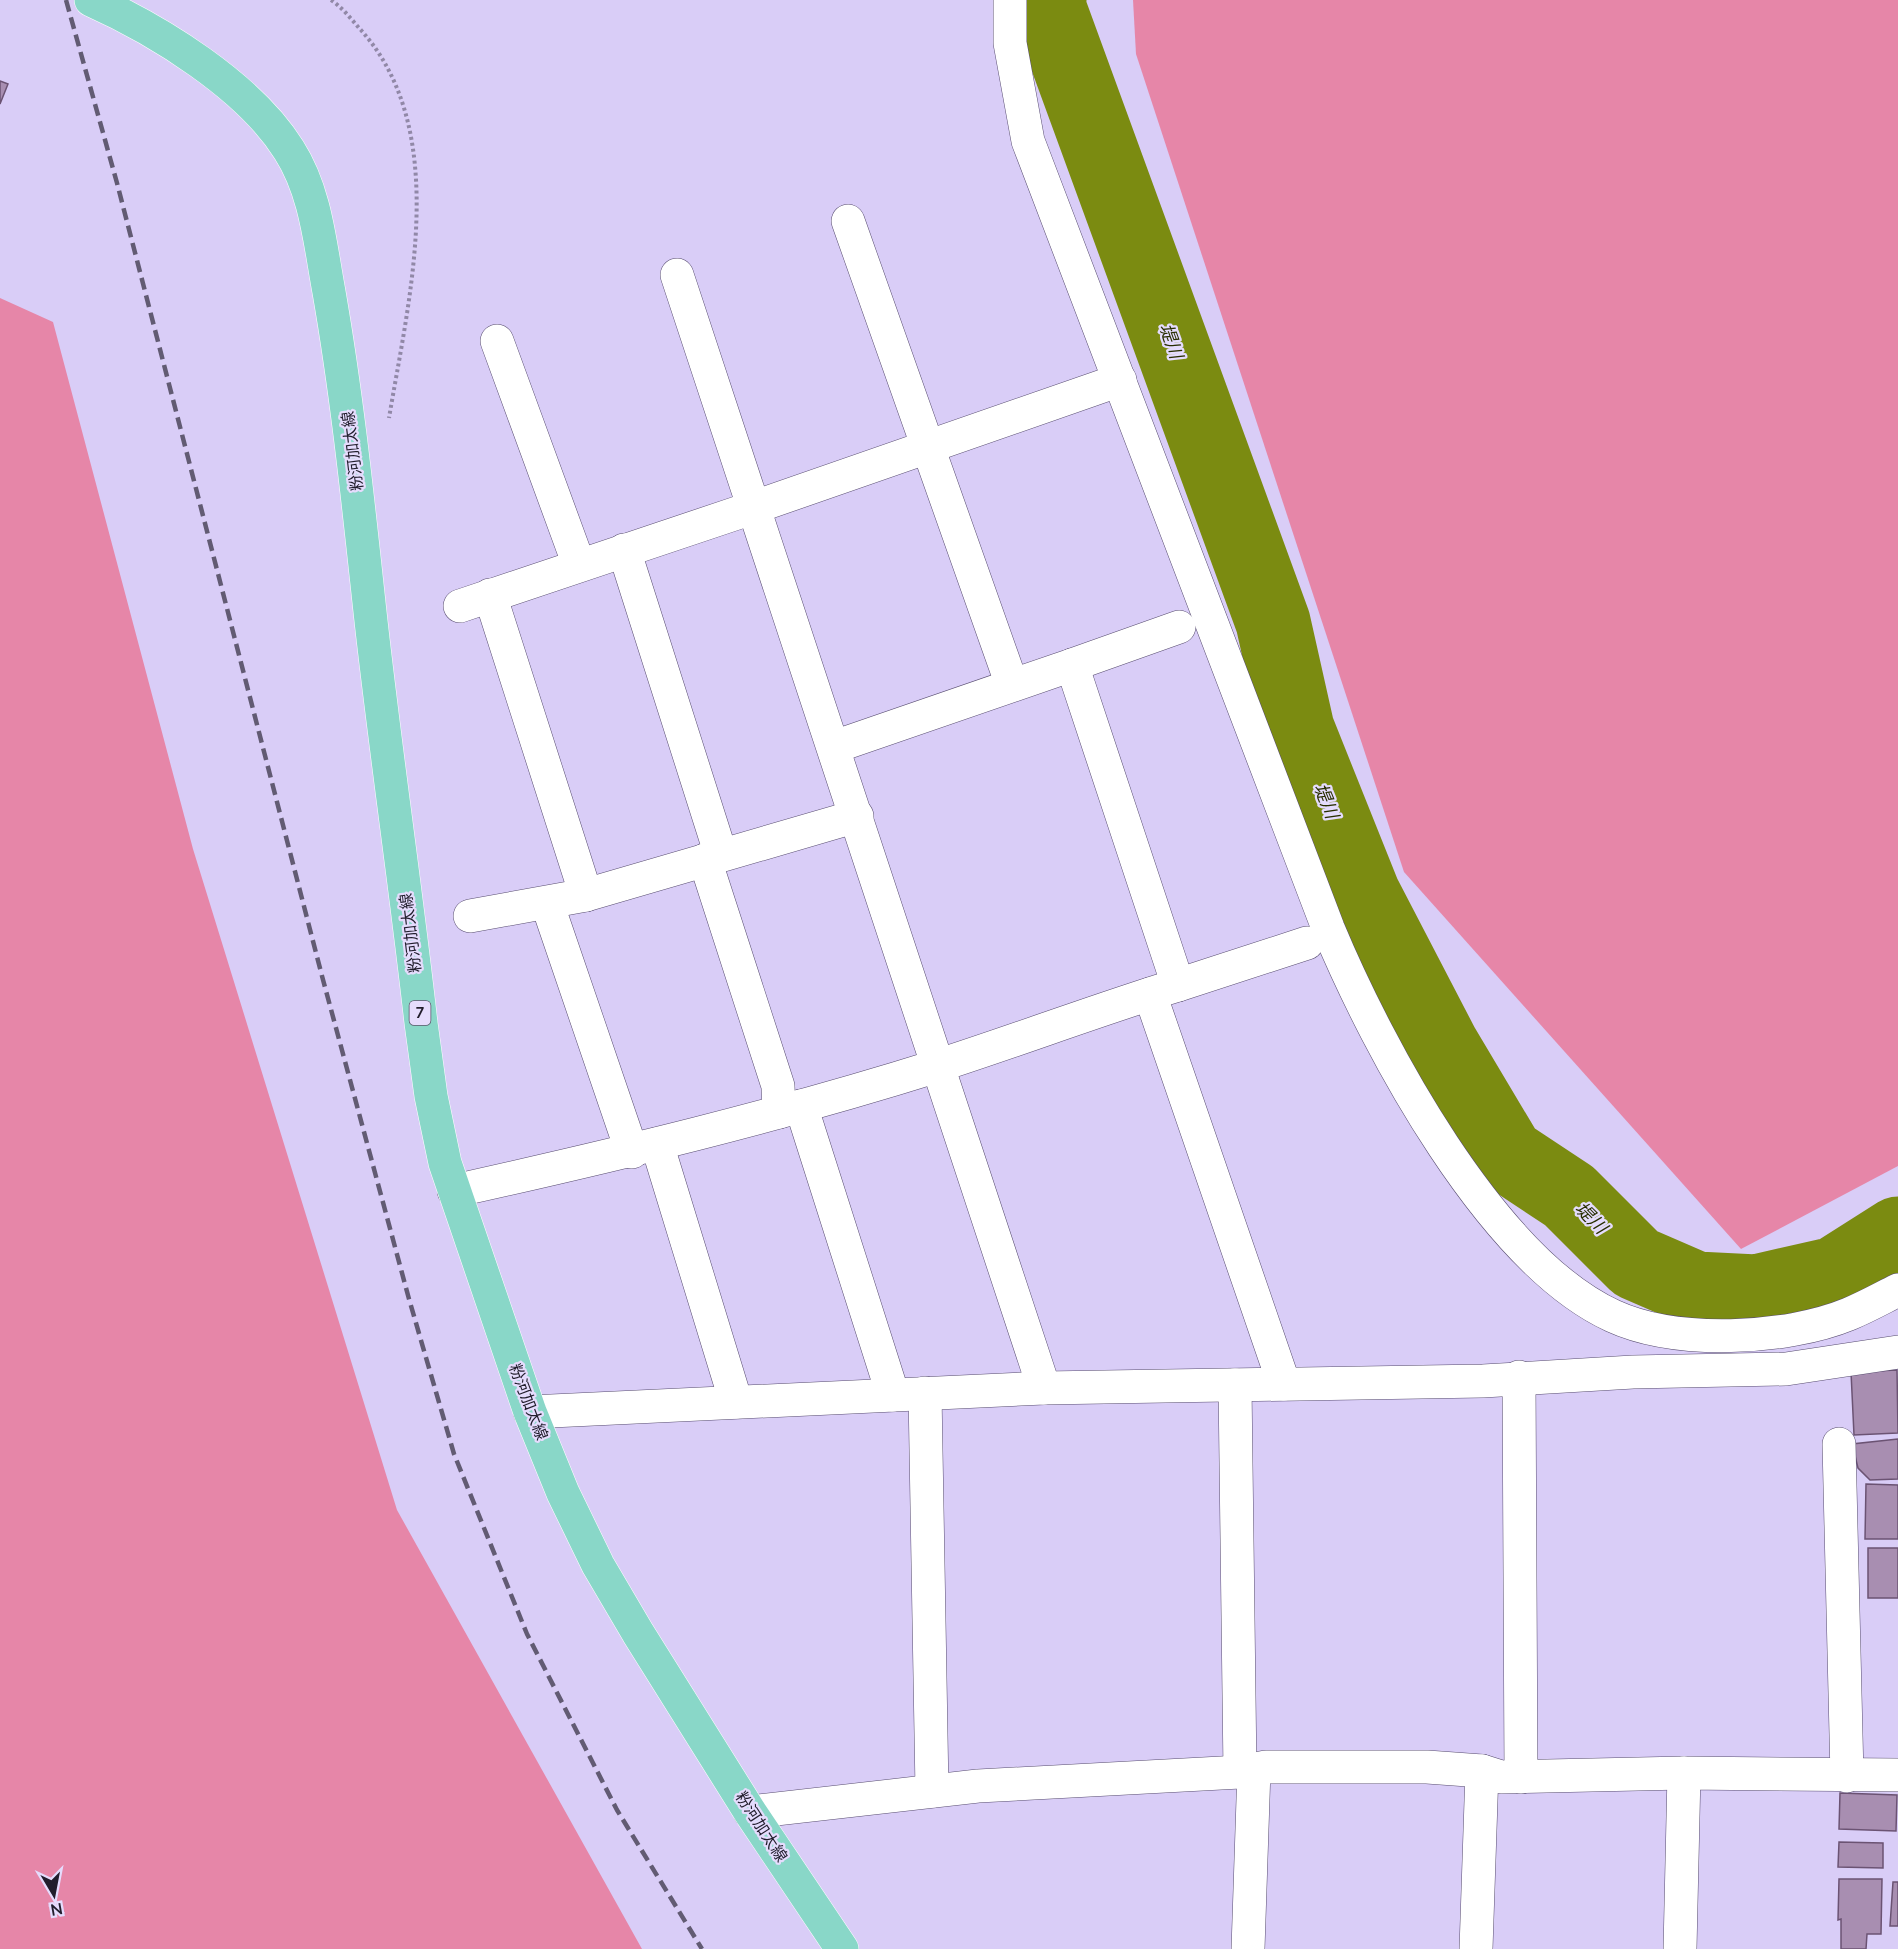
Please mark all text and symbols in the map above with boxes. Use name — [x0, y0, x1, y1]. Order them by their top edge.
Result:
water label: 堤川 — [1154, 320, 1189, 364]
street label: 粉河加太線 — [337, 410, 369, 492]
water label: 堤川 — [1308, 780, 1345, 824]
street label: 粉河加太線 — [395, 892, 427, 974]
road number: 7 — [410, 1001, 430, 1025]
water label: 堤川 — [1570, 1197, 1614, 1241]
street label: 粉河加太線 — [503, 1361, 553, 1443]
street label: 粉河加太線 — [730, 1787, 792, 1867]
north arrow — [24, 1865, 84, 1925]
text: N — [49, 1897, 64, 1921]

